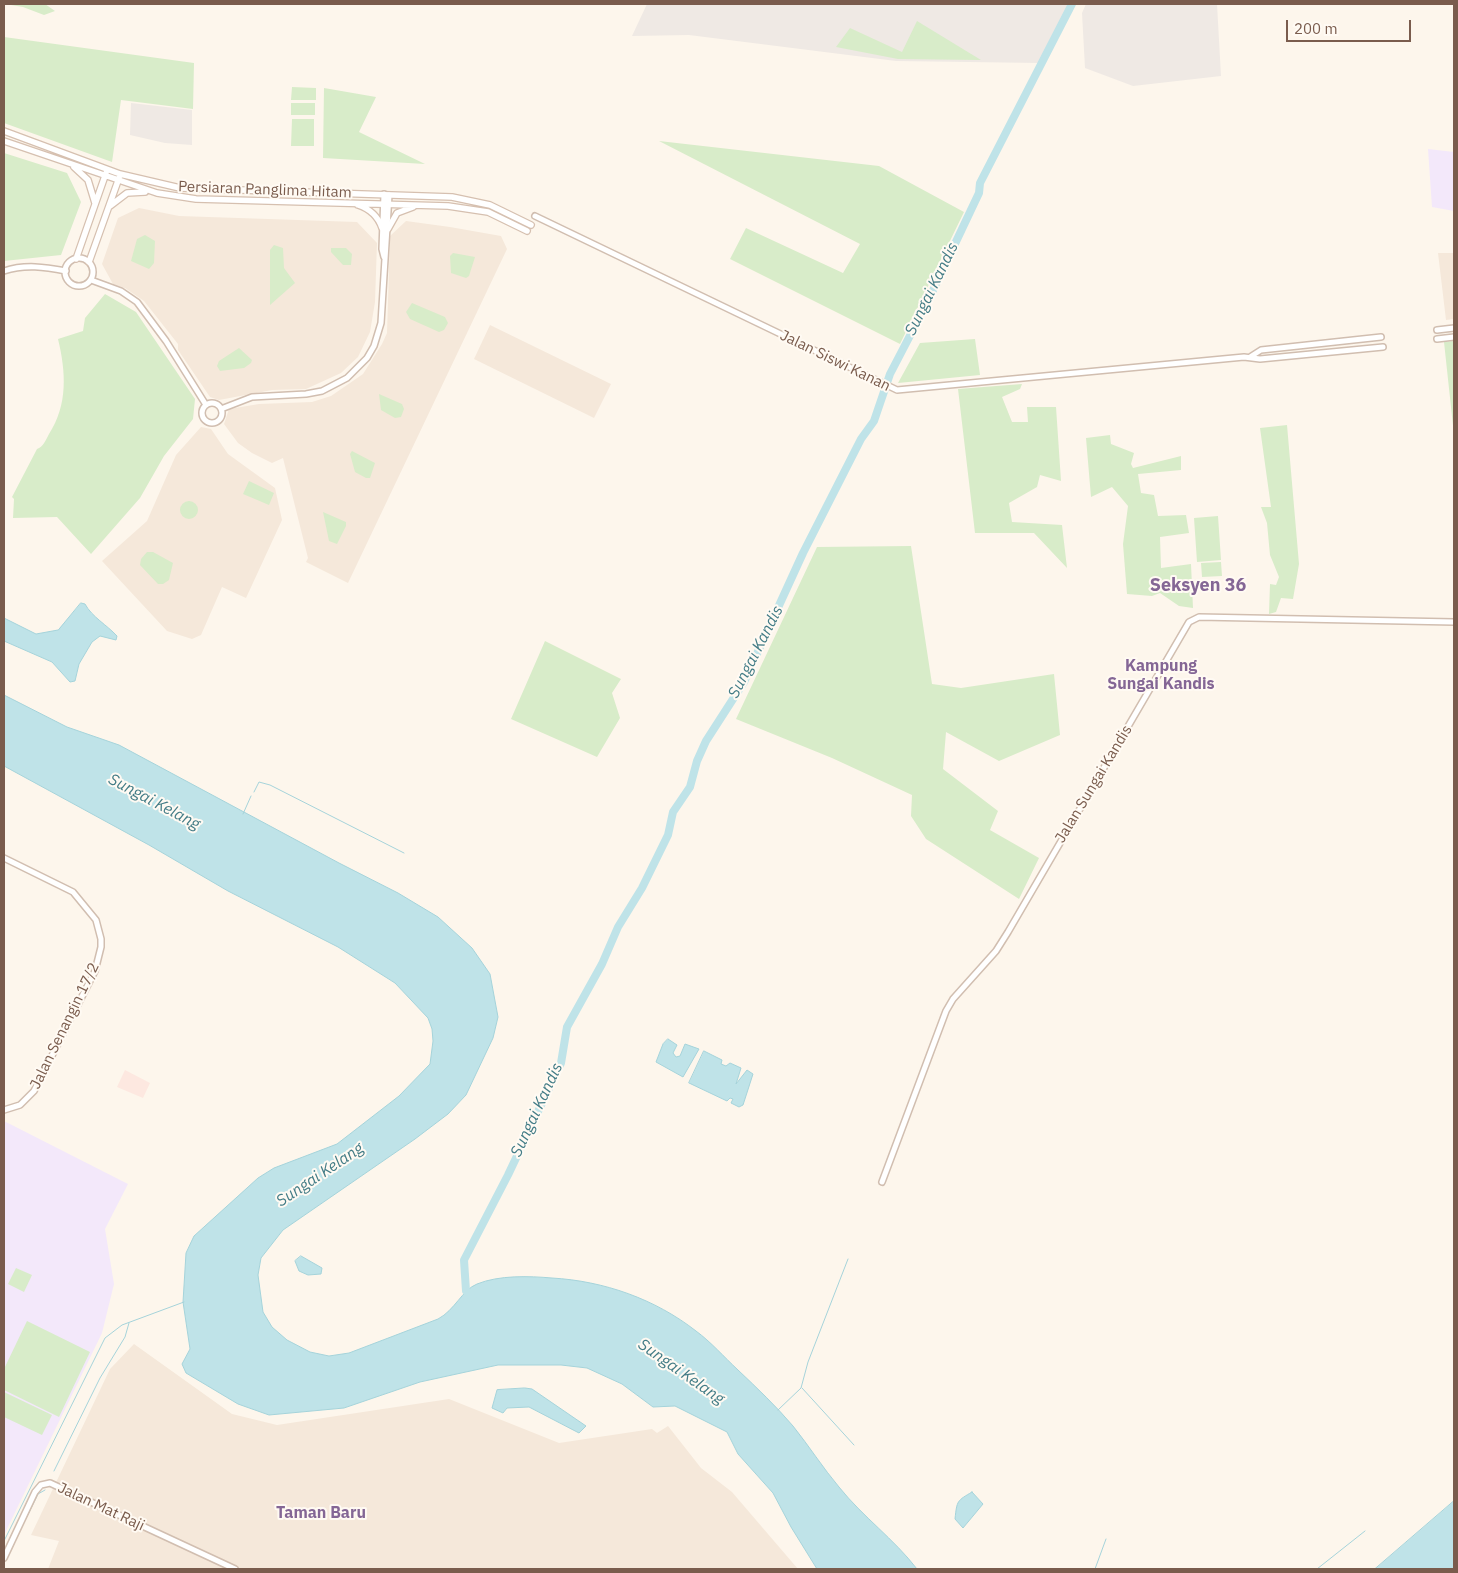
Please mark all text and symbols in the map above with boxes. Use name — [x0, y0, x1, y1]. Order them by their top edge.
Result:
scale bar — [1288, 10, 1413, 42]
text: 200 m — [1294, 19, 1338, 38]
street label: Persiaran Panglima Hitam — [178, 178, 352, 202]
water label: Sungai Kandis — [901, 239, 963, 339]
street label: Jalan Siswi Kanan — [777, 326, 893, 396]
district label: Seksyen 36 — [1150, 575, 1246, 597]
water label: Sungai Kandis — [724, 602, 788, 702]
district label: Kampung Sungai Kandis — [1107, 656, 1215, 694]
street label: Jalan Sungai Kandis — [1052, 722, 1136, 846]
water label: Sungai Kelang — [105, 770, 203, 834]
street label: Jalan Senangin 17/2 — [27, 960, 103, 1092]
water label: Sungai Kandis — [507, 1060, 567, 1160]
water label: Sungai Kelang — [273, 1139, 367, 1211]
water label: Sungai Kelang — [634, 1335, 728, 1409]
street label: Jalan Mat Raji — [55, 1479, 147, 1535]
district label: Taman Baru — [276, 1503, 366, 1523]

